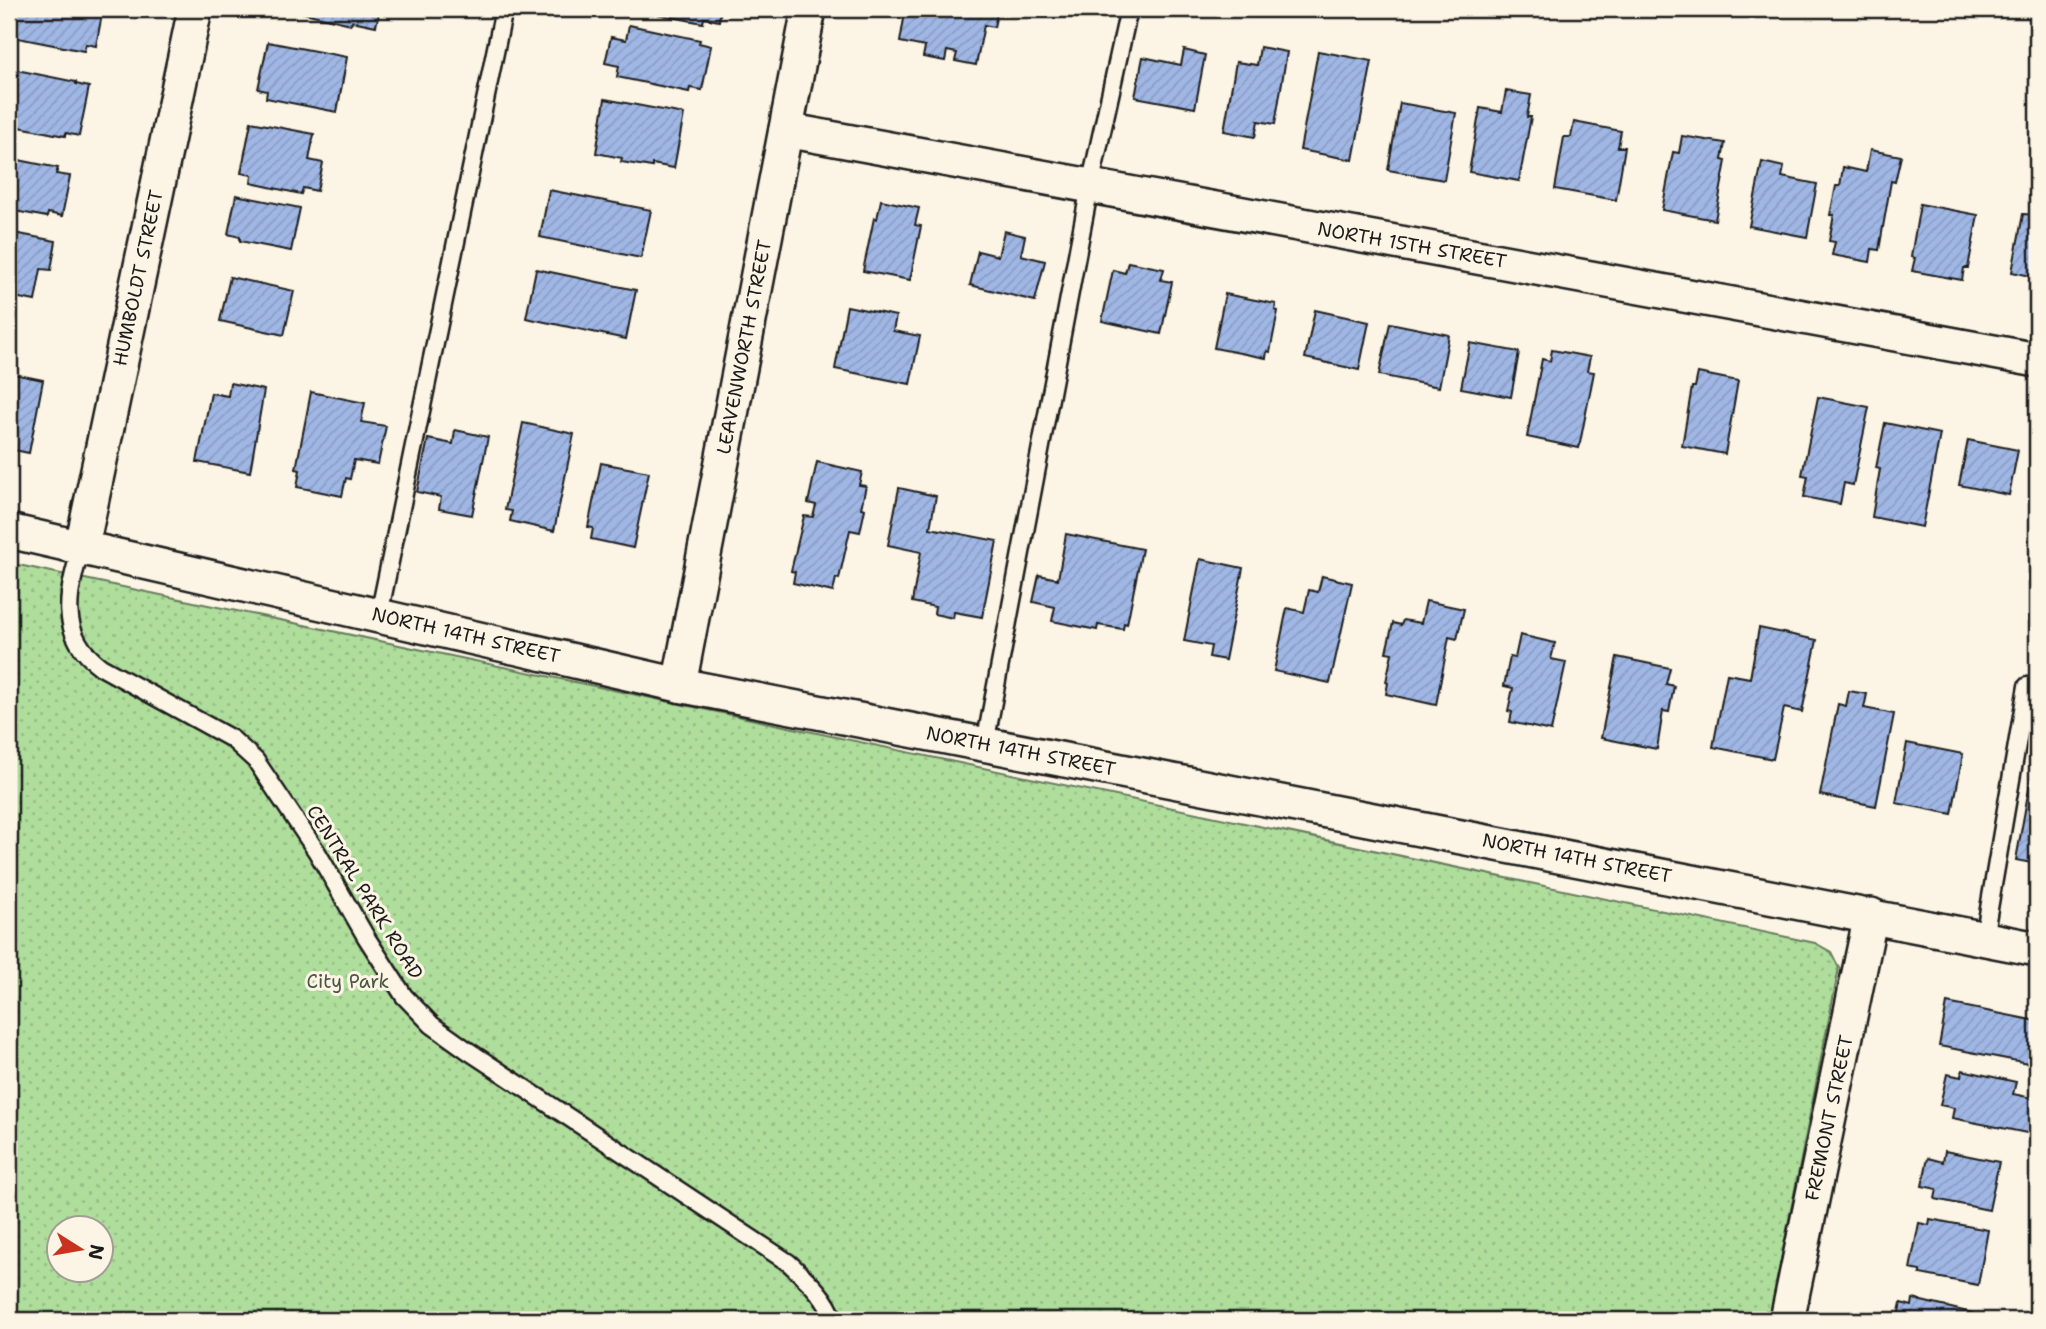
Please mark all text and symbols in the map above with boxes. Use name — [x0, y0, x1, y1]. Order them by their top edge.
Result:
street label: HUMBOLDT STREET — [107, 187, 169, 368]
street label: NORTH 15TH STREET — [1315, 216, 1509, 274]
street label: LEAVENWORTH STREET — [711, 237, 777, 456]
street label: NORTH 14TH STREET — [369, 601, 563, 669]
street label: NORTH 14TH STREET — [924, 720, 1118, 782]
street label: CENTRAL PARK ROAD — [301, 800, 429, 984]
street label: NORTH 14TH STREET — [1480, 827, 1674, 889]
park label: City Park — [307, 969, 390, 994]
street label: FREMONT STREET — [1799, 1033, 1859, 1203]
north arrow — [46, 1214, 116, 1284]
text: N — [82, 1242, 110, 1262]

